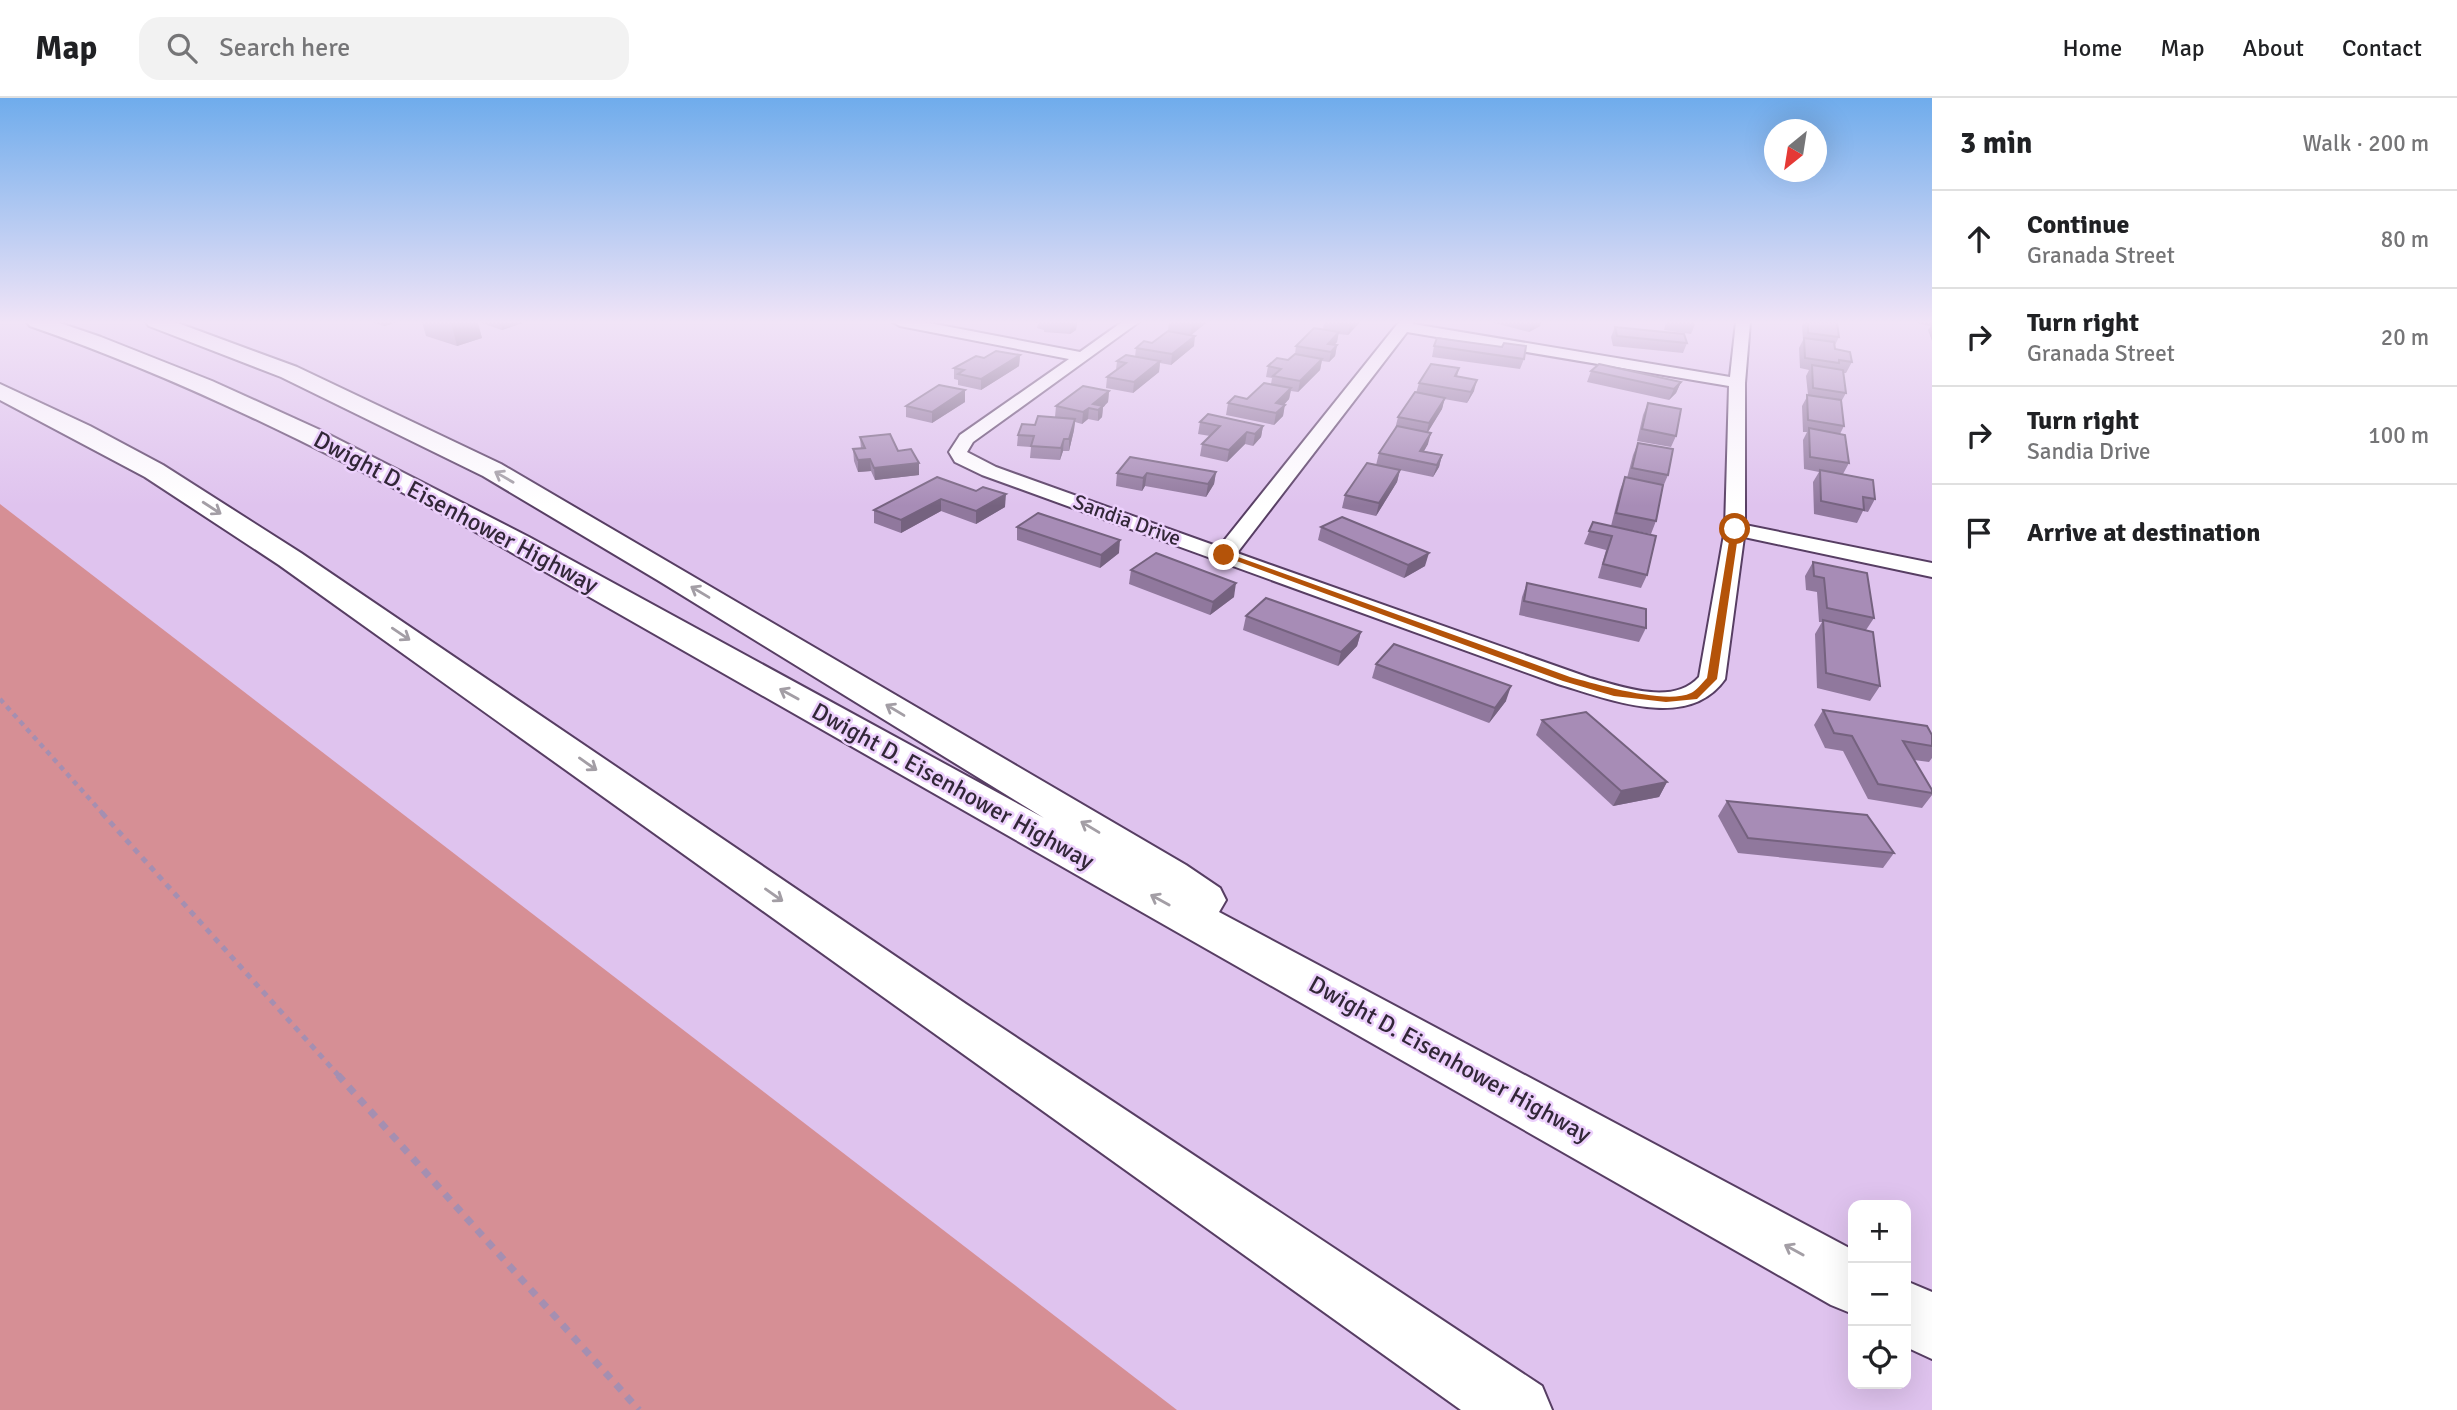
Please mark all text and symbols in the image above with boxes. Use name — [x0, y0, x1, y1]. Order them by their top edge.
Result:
search box — [139, 17, 629, 80]
text: Map — [35, 28, 97, 69]
icon: search — [163, 29, 201, 67]
text: Search here — [219, 32, 350, 64]
text: Home — [2062, 33, 2122, 63]
text: Map — [2160, 33, 2205, 63]
text: About — [2243, 33, 2304, 63]
text: Contact — [2342, 33, 2422, 63]
north arrow — [1764, 119, 1827, 182]
text: 3 min — [1960, 125, 2032, 162]
text: Walk · 200 m — [2303, 129, 2429, 158]
text: Continue — [2027, 209, 2129, 241]
icon: ahead — [1960, 220, 1998, 258]
text: 80 m — [2381, 225, 2429, 254]
text: Granada Street — [2027, 241, 2175, 270]
text: Turn right — [2027, 307, 2139, 339]
icon: right — [1960, 318, 1998, 356]
text: 20 m — [2381, 323, 2429, 352]
text: Granada Street — [2027, 339, 2175, 368]
text: Turn right — [2027, 405, 2139, 437]
icon: right — [1960, 416, 1998, 454]
text: 100 m — [2368, 421, 2429, 450]
street label: Dwight D. Eisenhower Highway — [309, 424, 603, 600]
text: Sandia Drive — [2027, 437, 2151, 466]
one-way arrow — [495, 470, 515, 484]
street label: Sandia Drive — [1070, 488, 1184, 552]
one-way arrow — [201, 502, 221, 516]
route start — [1719, 513, 1750, 544]
icon: arrive — [1960, 514, 1998, 552]
text: Arrive at destination — [2027, 517, 2260, 549]
route end — [1208, 539, 1239, 570]
one-way arrow — [691, 584, 711, 598]
one-way arrow — [391, 627, 410, 641]
one-way arrow — [780, 687, 800, 701]
street label: Dwight D. Eisenhower Highway — [807, 696, 1099, 876]
one-way arrow — [885, 703, 905, 717]
one-way arrow — [578, 757, 597, 771]
one-way arrow — [1080, 820, 1100, 834]
one-way arrow — [764, 888, 783, 902]
one-way arrow — [1150, 893, 1170, 907]
street label: Dwight D. Eisenhower Highway — [1304, 969, 1596, 1149]
map controls — [1848, 1200, 1911, 1389]
button: + — [1848, 1200, 1911, 1263]
one-way arrow — [1784, 1243, 1804, 1257]
button: − — [1848, 1263, 1911, 1326]
button: locate — [1848, 1326, 1911, 1389]

